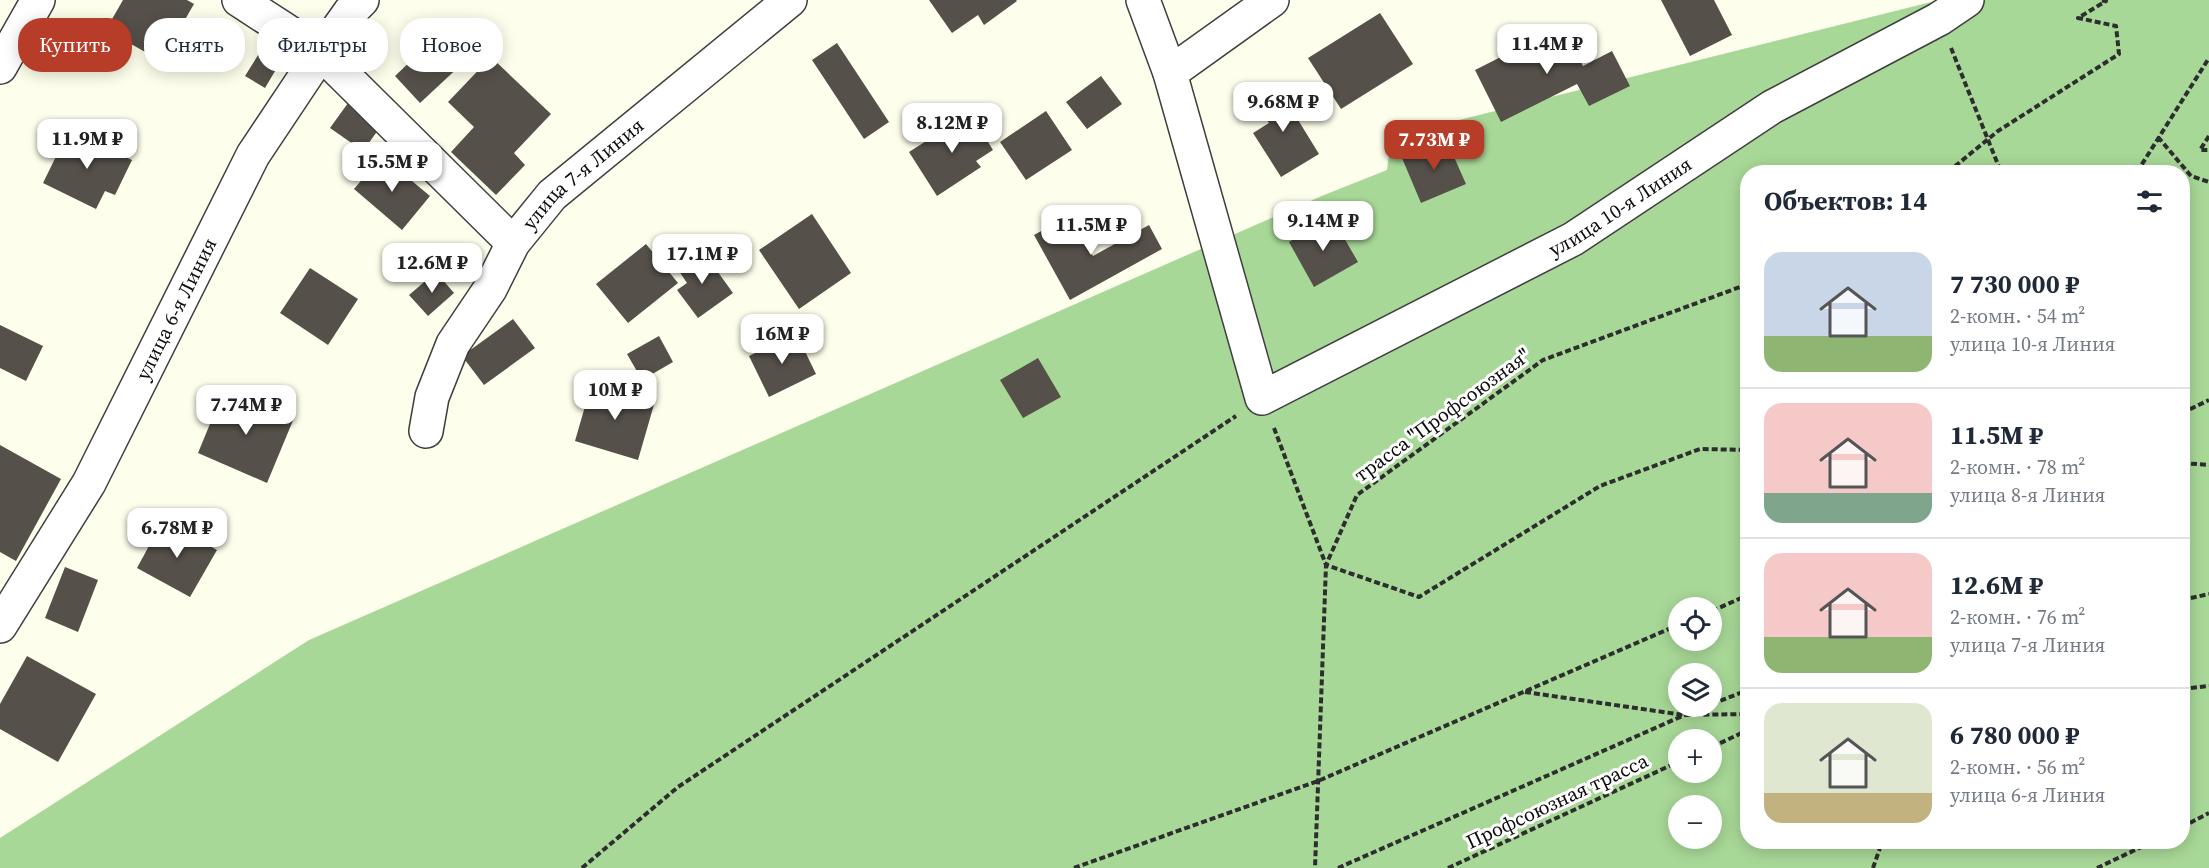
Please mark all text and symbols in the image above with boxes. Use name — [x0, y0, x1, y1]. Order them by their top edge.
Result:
chip: Купить — [18, 18, 132, 72]
chip: Снять — [144, 18, 245, 72]
chip: Фильтры — [257, 18, 388, 72]
chip: Новое — [400, 18, 503, 72]
pin: 11.4M ₽ — [1492, 24, 1602, 75]
text: 11.4M ₽ — [1511, 29, 1583, 57]
pin: 9.68M ₽ — [1228, 82, 1338, 133]
text: 9.68M ₽ — [1247, 87, 1319, 115]
pin: 8.12M ₽ — [897, 103, 1007, 154]
text: 8.12M ₽ — [916, 108, 988, 136]
street label: улица 7-я Линия — [515, 111, 650, 236]
pin: 11.9M ₽ — [32, 119, 142, 170]
pin: 7.73M ₽ — [1379, 120, 1489, 171]
text: 11.9M ₽ — [51, 124, 123, 152]
text: 7.73M ₽ — [1398, 125, 1470, 153]
pin: 15.5M ₽ — [337, 142, 447, 193]
text: 15.5M ₽ — [356, 147, 428, 175]
street label: улица 10-я Линия — [1544, 150, 1697, 263]
text: Объектов: 14 — [1764, 183, 1927, 219]
icon: filters — [2133, 185, 2166, 218]
pin: 9.14M ₽ — [1268, 201, 1378, 252]
pin: 11.5M ₽ — [1036, 205, 1146, 256]
text: 9.14M ₽ — [1287, 206, 1359, 234]
text: 11.5M ₽ — [1055, 210, 1127, 238]
street label: улица 6-я Линия — [129, 233, 223, 385]
pin: 17.1M ₽ — [647, 234, 757, 285]
text: 17.1M ₽ — [666, 239, 738, 267]
pin: 12.6M ₽ — [377, 243, 487, 294]
text: 12.6M ₽ — [396, 248, 468, 276]
text: 7 730 000 ₽ — [1950, 266, 2079, 302]
icon: home — [1812, 276, 1884, 348]
text: 2-комн. · 54 m² — [1950, 302, 2085, 330]
pin: 16M ₽ — [740, 314, 824, 365]
text: 16M ₽ — [755, 319, 809, 347]
text: улица 10-я Линия — [1950, 330, 2115, 358]
street label: трасса "Профсоюзная" — [1348, 342, 1536, 488]
pin: 10M ₽ — [573, 370, 657, 421]
text: 10M ₽ — [588, 375, 642, 403]
pin: 7.74M ₽ — [191, 385, 301, 436]
text: 7.74M ₽ — [210, 390, 282, 418]
text: 11.5M ₽ — [1950, 417, 2043, 453]
icon: home — [1812, 427, 1884, 499]
text: 2-комн. · 78 m² — [1950, 453, 2085, 481]
text: улица 8-я Линия — [1950, 481, 2105, 509]
pin: 6.78M ₽ — [122, 508, 232, 559]
text: 6.78M ₽ — [141, 513, 213, 541]
text: 12.6M ₽ — [1950, 567, 2043, 603]
icon: home — [1812, 577, 1884, 649]
map controls — [1668, 597, 1722, 849]
button: locate — [1668, 597, 1722, 651]
text: 2-комн. · 76 m² — [1950, 603, 2085, 631]
text: улица 7-я Линия — [1950, 631, 2105, 659]
button: layers — [1668, 663, 1722, 717]
text: 6 780 000 ₽ — [1950, 717, 2079, 753]
icon: home — [1812, 727, 1884, 799]
button: + — [1668, 729, 1722, 783]
street label: Профсоюзная трасса — [1461, 746, 1653, 855]
text: 2-комн. · 56 m² — [1950, 753, 2085, 781]
text: улица 6-я Линия — [1950, 781, 2105, 809]
button: − — [1668, 795, 1722, 849]

